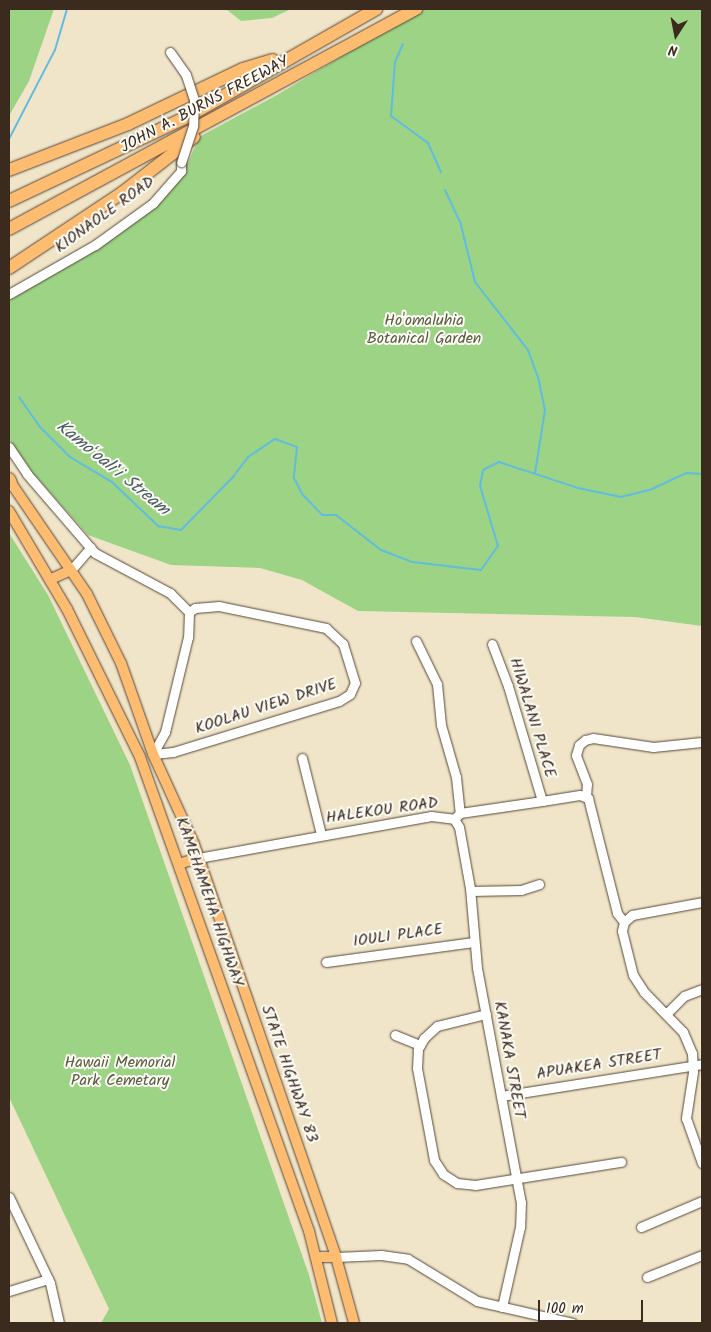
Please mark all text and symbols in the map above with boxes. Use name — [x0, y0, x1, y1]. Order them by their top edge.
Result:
north arrow — [651, 10, 701, 60]
text: N — [667, 38, 680, 61]
street label: JOHN A. BURNS FREEWAY — [118, 52, 292, 158]
street label: KIONAOLE ROAD — [52, 172, 158, 258]
park label: Ho'omaluhia Botanical Garden — [367, 311, 481, 349]
water label: Kamoʻoaliʻi Stream — [51, 417, 173, 521]
street label: HIWALANI PLACE — [505, 656, 559, 780]
street label: KOOLAU VIEW DRIVE — [193, 675, 339, 739]
street label: HALEKOU ROAD — [325, 794, 439, 828]
street label: KAMEHAMEHA HIGHWAY — [171, 815, 247, 989]
street label: IOULI PLACE — [352, 920, 444, 952]
street label: KANAKA STREET — [489, 1000, 529, 1120]
street label: STATE HIGHWAY 83 — [256, 1003, 322, 1145]
street label: APUAKEA STREET — [535, 1046, 663, 1084]
park label: Hawaii Memorial Park Cemetary — [65, 1053, 175, 1091]
scale bar — [541, 1290, 646, 1322]
text: 100 m — [546, 1297, 584, 1321]

